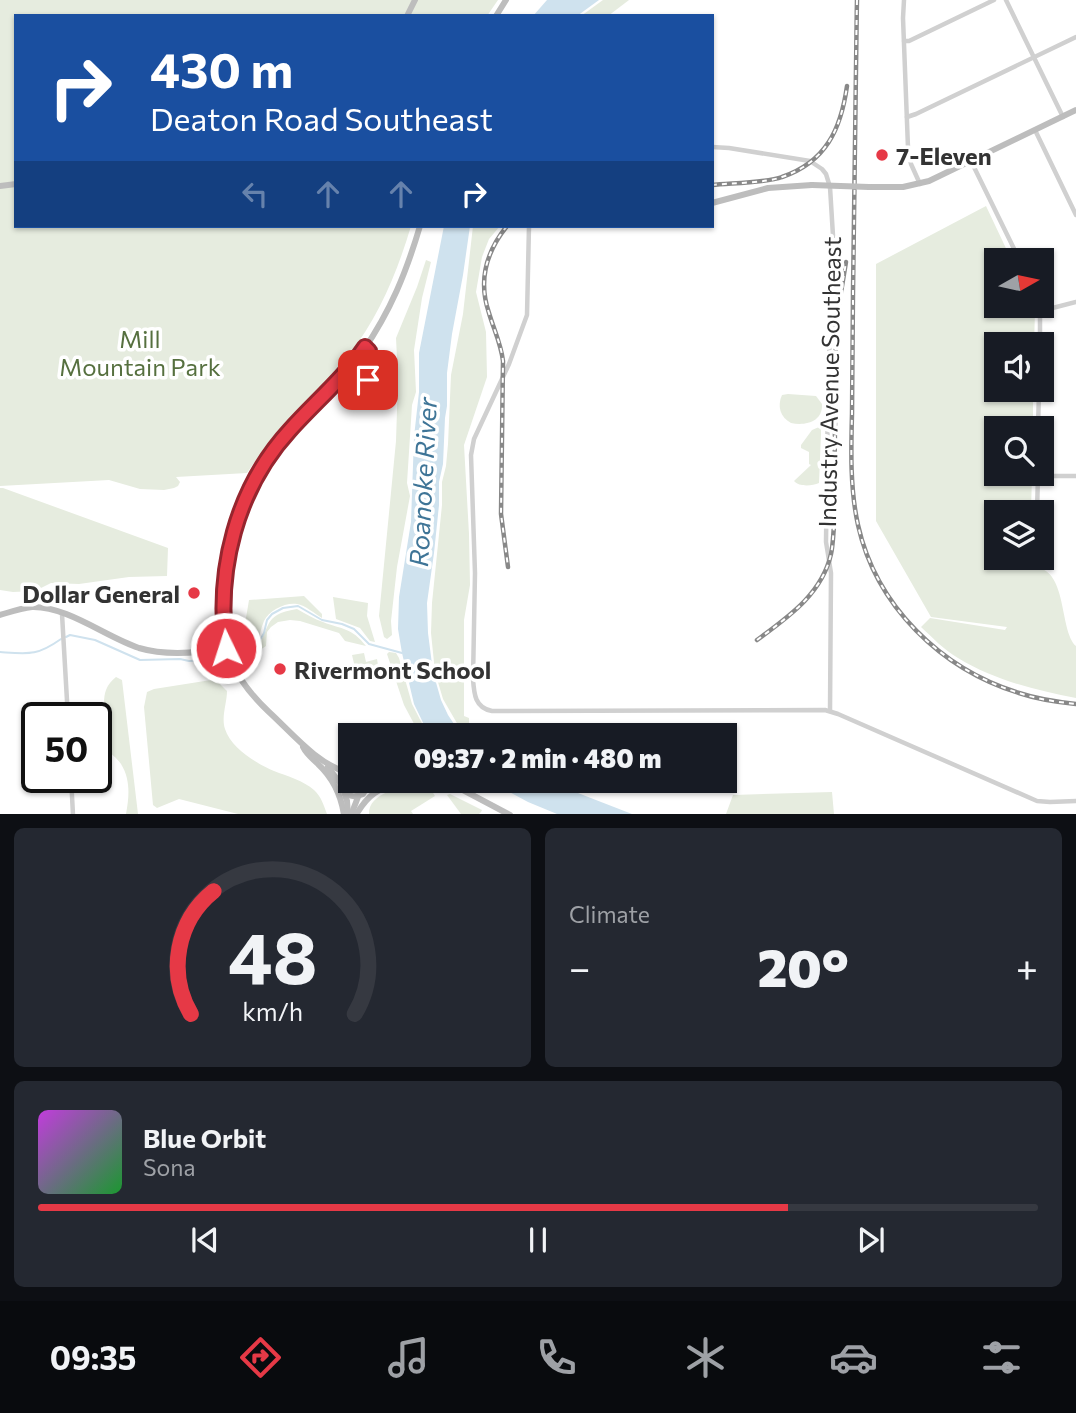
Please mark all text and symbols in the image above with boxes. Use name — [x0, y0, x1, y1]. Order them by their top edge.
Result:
text: 430 m — [150, 38, 293, 98]
icon: right — [35, 42, 126, 133]
text: Deaton Road Southeast — [150, 98, 493, 138]
place label: 7-Eleven — [896, 141, 992, 170]
marker: 7-Eleven — [874, 147, 890, 163]
icon: left — [236, 175, 274, 213]
icon: ahead — [309, 175, 347, 213]
icon: ahead — [382, 175, 420, 213]
icon: right — [455, 175, 493, 213]
street label: Industry Avenue Southeast — [812, 236, 846, 528]
north arrow — [984, 248, 1054, 318]
map controls — [984, 248, 1054, 570]
park label: Mill Mountain Park — [59, 324, 221, 381]
button: sound — [984, 332, 1054, 402]
pin — [338, 350, 398, 410]
icon: arrive — [349, 361, 387, 399]
water label: Roanoke River — [402, 395, 442, 568]
button: search — [984, 416, 1054, 486]
button: layers — [984, 500, 1054, 570]
place label: Dollar General — [22, 579, 180, 608]
marker: Dollar General — [186, 585, 202, 601]
position arrow — [189, 611, 263, 685]
place label: Rivermont School — [294, 655, 491, 684]
marker: Rivermont School — [272, 661, 288, 677]
speed limit sign: 50 — [21, 702, 112, 793]
text: 09:37 · 2 min · 480 m — [414, 742, 661, 773]
text: Climate — [569, 900, 650, 928]
text: 48 — [228, 910, 317, 999]
text: 20° — [757, 934, 849, 998]
text: − — [569, 943, 591, 990]
text: + — [1016, 943, 1038, 990]
text: km/h — [242, 995, 303, 1025]
text: Blue Orbit — [143, 1122, 266, 1153]
text: Sona — [143, 1153, 195, 1181]
icon: previous — [186, 1221, 224, 1259]
icon: pause — [519, 1221, 557, 1259]
icon: next — [852, 1221, 890, 1259]
icon: directions — [236, 1333, 285, 1382]
icon: music — [384, 1333, 433, 1382]
icon: phone — [532, 1333, 581, 1382]
icon: climate — [681, 1333, 730, 1382]
icon: car — [829, 1333, 878, 1382]
icon: filters — [977, 1333, 1026, 1382]
text: 09:35 — [50, 1337, 136, 1377]

